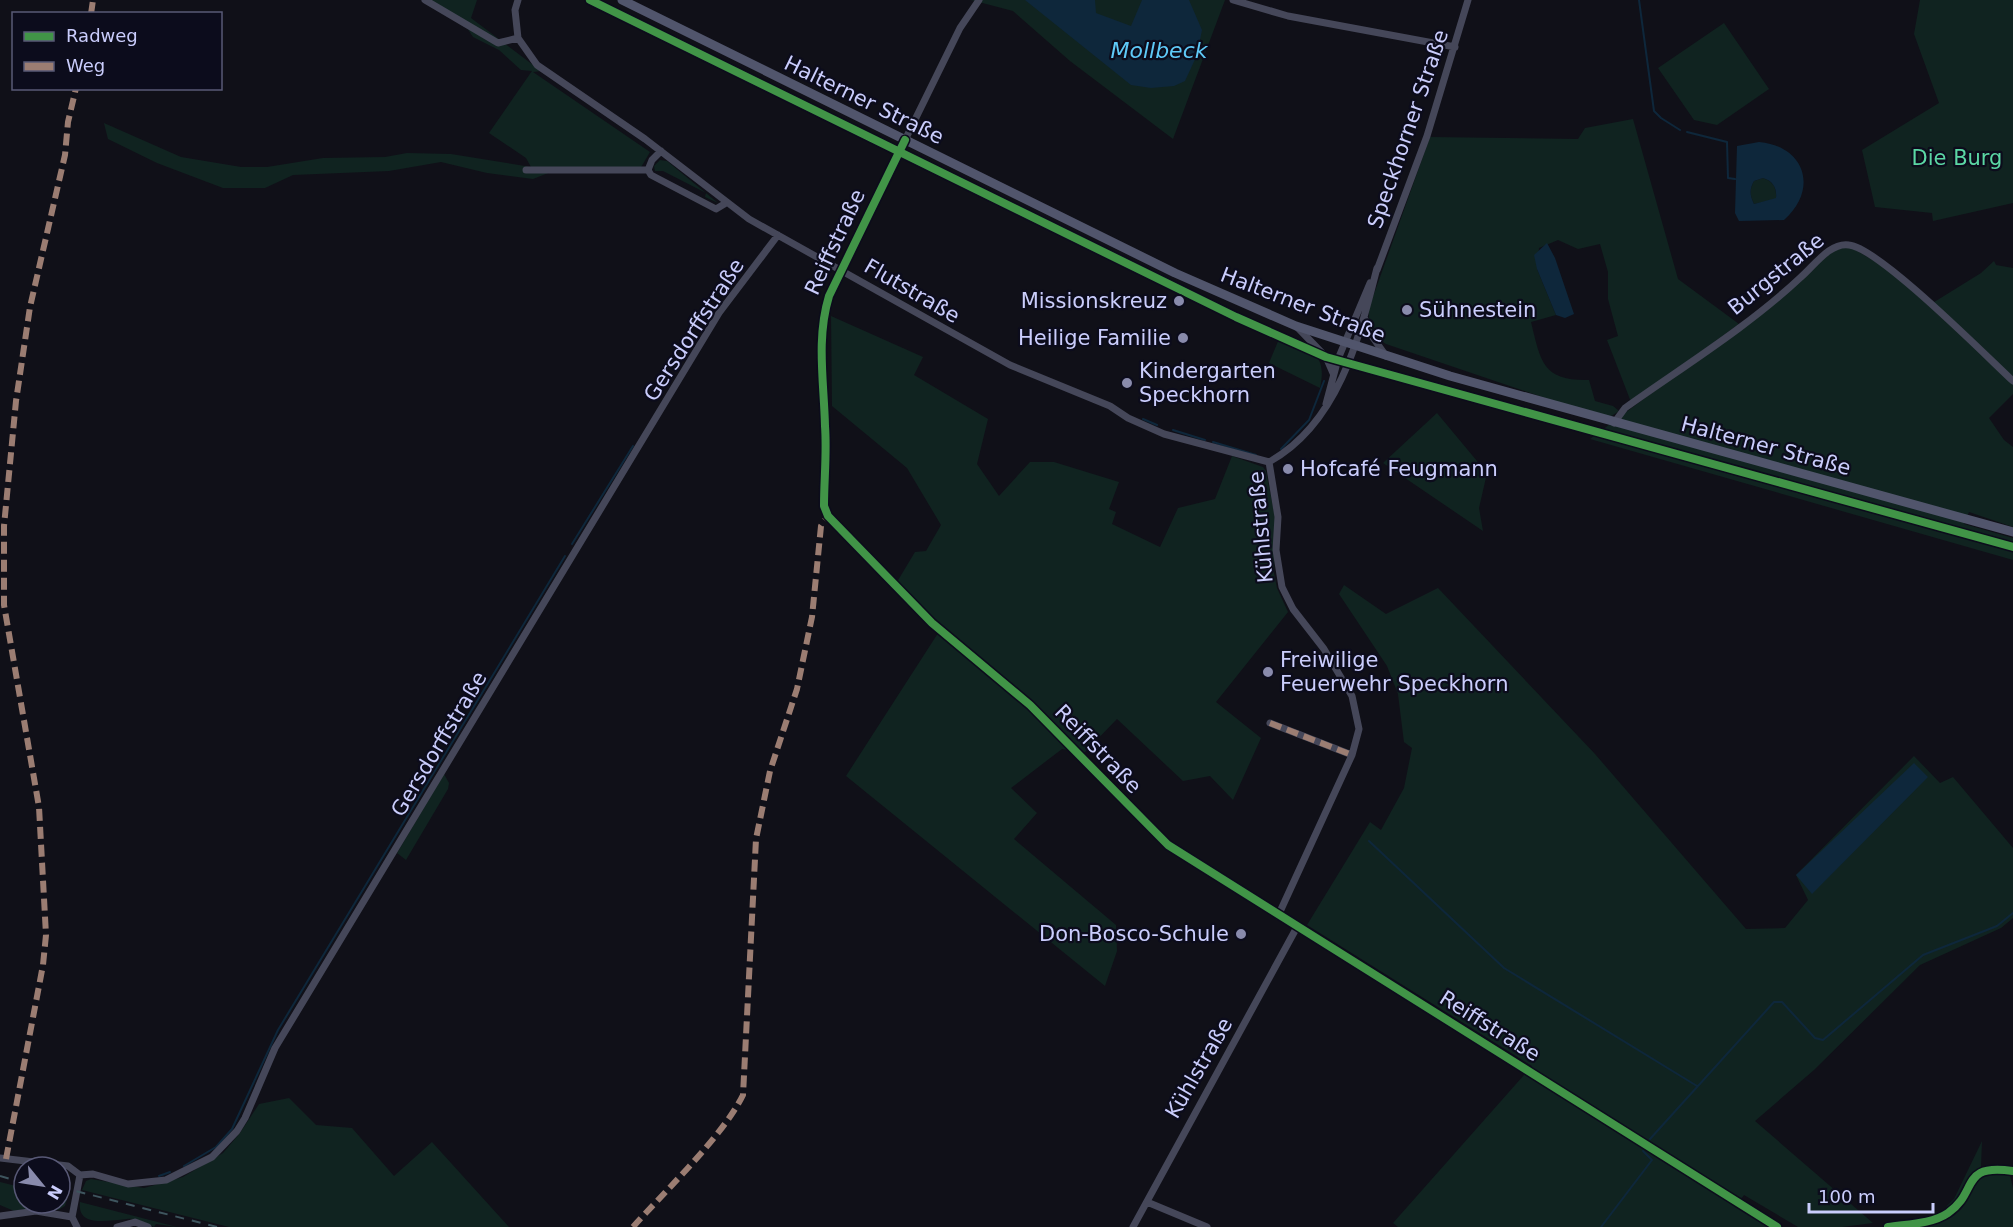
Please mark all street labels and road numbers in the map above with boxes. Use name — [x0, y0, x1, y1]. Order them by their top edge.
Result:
street label: Speckhorner Straße — [1363, 27, 1453, 231]
street label: Halterner Straße — [780, 51, 948, 149]
street label: Reiffstraße — [800, 185, 870, 299]
street label: Burgstraße — [1723, 228, 1829, 320]
street label: Gersdorffstraße — [639, 254, 749, 406]
street label: Flutstraße — [860, 254, 964, 328]
street label: Halterner Straße — [1217, 262, 1389, 348]
street label: Halterner Straße — [1679, 412, 1853, 480]
street label: Kühlstraße — [1244, 470, 1278, 584]
street label: Gersdorffstraße — [386, 667, 492, 821]
street label: Reiffstraße — [1050, 700, 1146, 798]
street label: Reiffstraße — [1435, 986, 1545, 1066]
street label: Kühlstraße — [1161, 1013, 1237, 1123]

